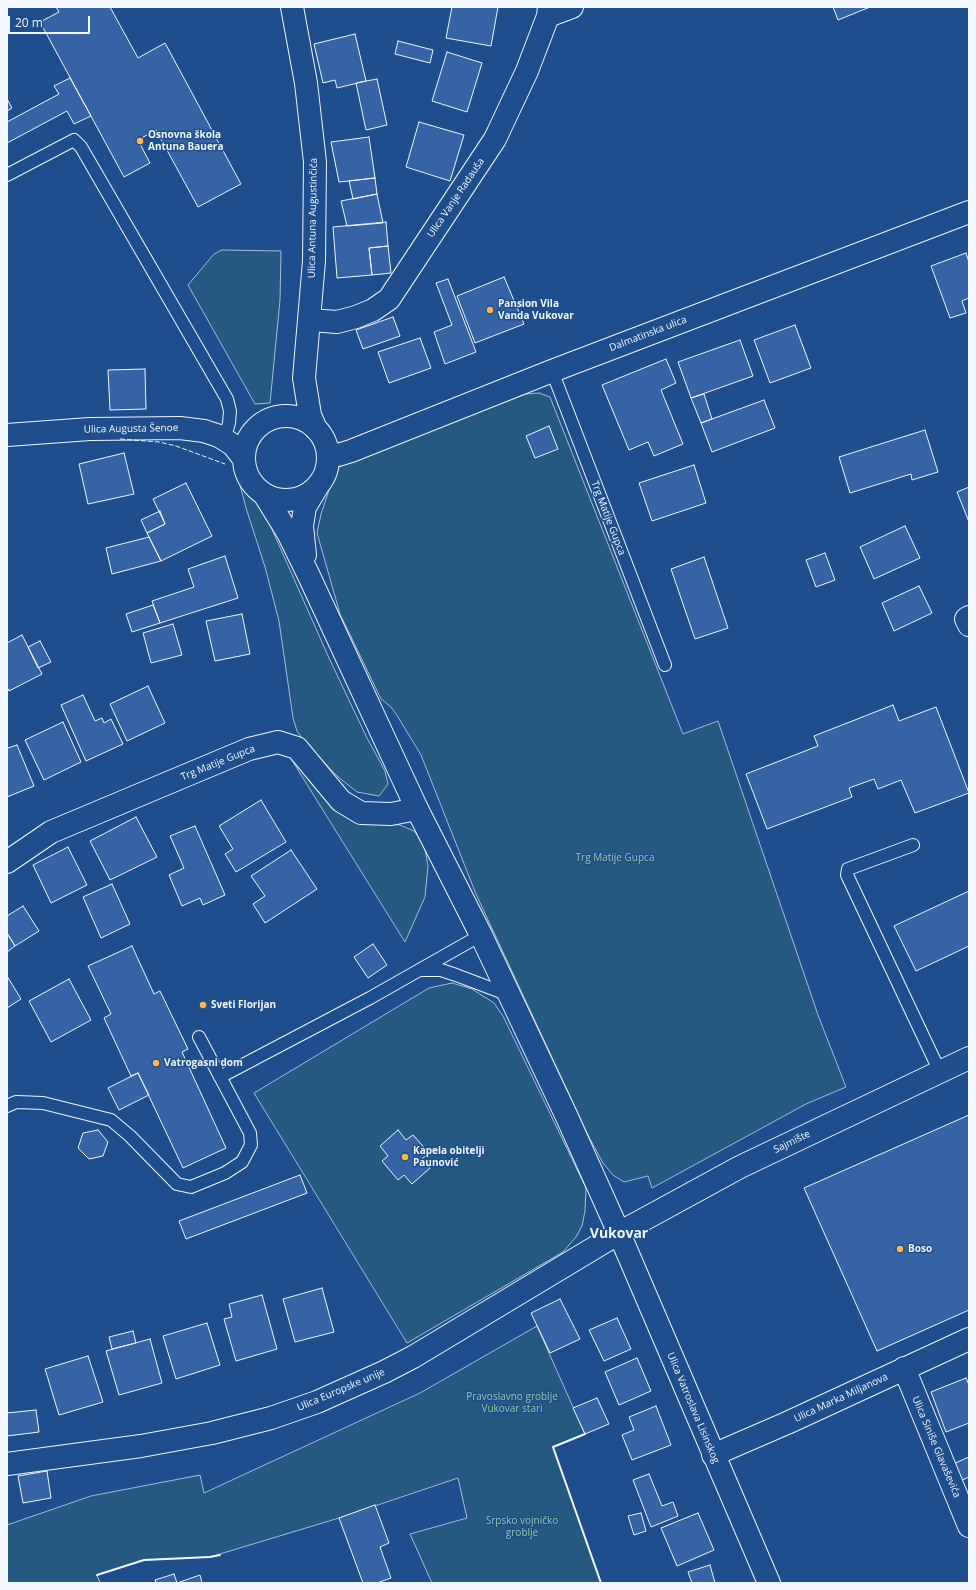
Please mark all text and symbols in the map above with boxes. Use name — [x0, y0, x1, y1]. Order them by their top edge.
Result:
scale bar — [10, 8, 92, 34]
text: 20 m — [15, 14, 43, 31]
place label: Osnovna škola Antuna Bauera — [148, 129, 223, 152]
marker: Osnovna škola Antuna Bauera — [135, 136, 145, 146]
street label: Ulica Vanje Radauša — [425, 156, 487, 240]
street label: Ulica Antuna Augustinčića — [306, 158, 320, 278]
place label: Pansion Vila Vanda Vukovar — [498, 298, 574, 322]
marker: Pansion Vila Vanda Vukovar — [485, 305, 495, 315]
street label: Dalmatinska ulica — [608, 314, 688, 354]
street label: Ulica Augusta Šenoe — [84, 422, 178, 436]
street label: Trg Matije Gupca — [588, 479, 628, 557]
street label: Trg Matije Gupca — [179, 743, 257, 783]
park label: Trg Matije Gupca — [576, 852, 654, 864]
place label: Sveti Florijan — [211, 999, 276, 1011]
marker: Sveti Florijan — [198, 1000, 208, 1010]
place label: Vatrogasni dom — [164, 1057, 243, 1069]
marker: Vatrogasni dom — [151, 1058, 161, 1068]
street label: Sajmište — [772, 1128, 812, 1156]
place label: Kapela obitelji Paunović — [413, 1145, 485, 1168]
marker: Kapela obitelji Paunović — [400, 1152, 410, 1162]
district label: Vukovar — [590, 1226, 648, 1242]
place label: Boso — [908, 1243, 932, 1255]
marker: Boso — [895, 1244, 905, 1254]
street label: Ulica Vatroslava Lisinskog — [664, 1351, 722, 1465]
street label: Ulica Europske unije — [295, 1366, 387, 1414]
street label: Ulica Marka Miljanova — [792, 1371, 890, 1425]
park label: Pravoslavno groblje Vukovar stari — [466, 1391, 558, 1414]
street label: Ulica Siniše Glavaševića — [909, 1394, 963, 1500]
park label: Srpsko vojničko groblje — [486, 1515, 558, 1538]

